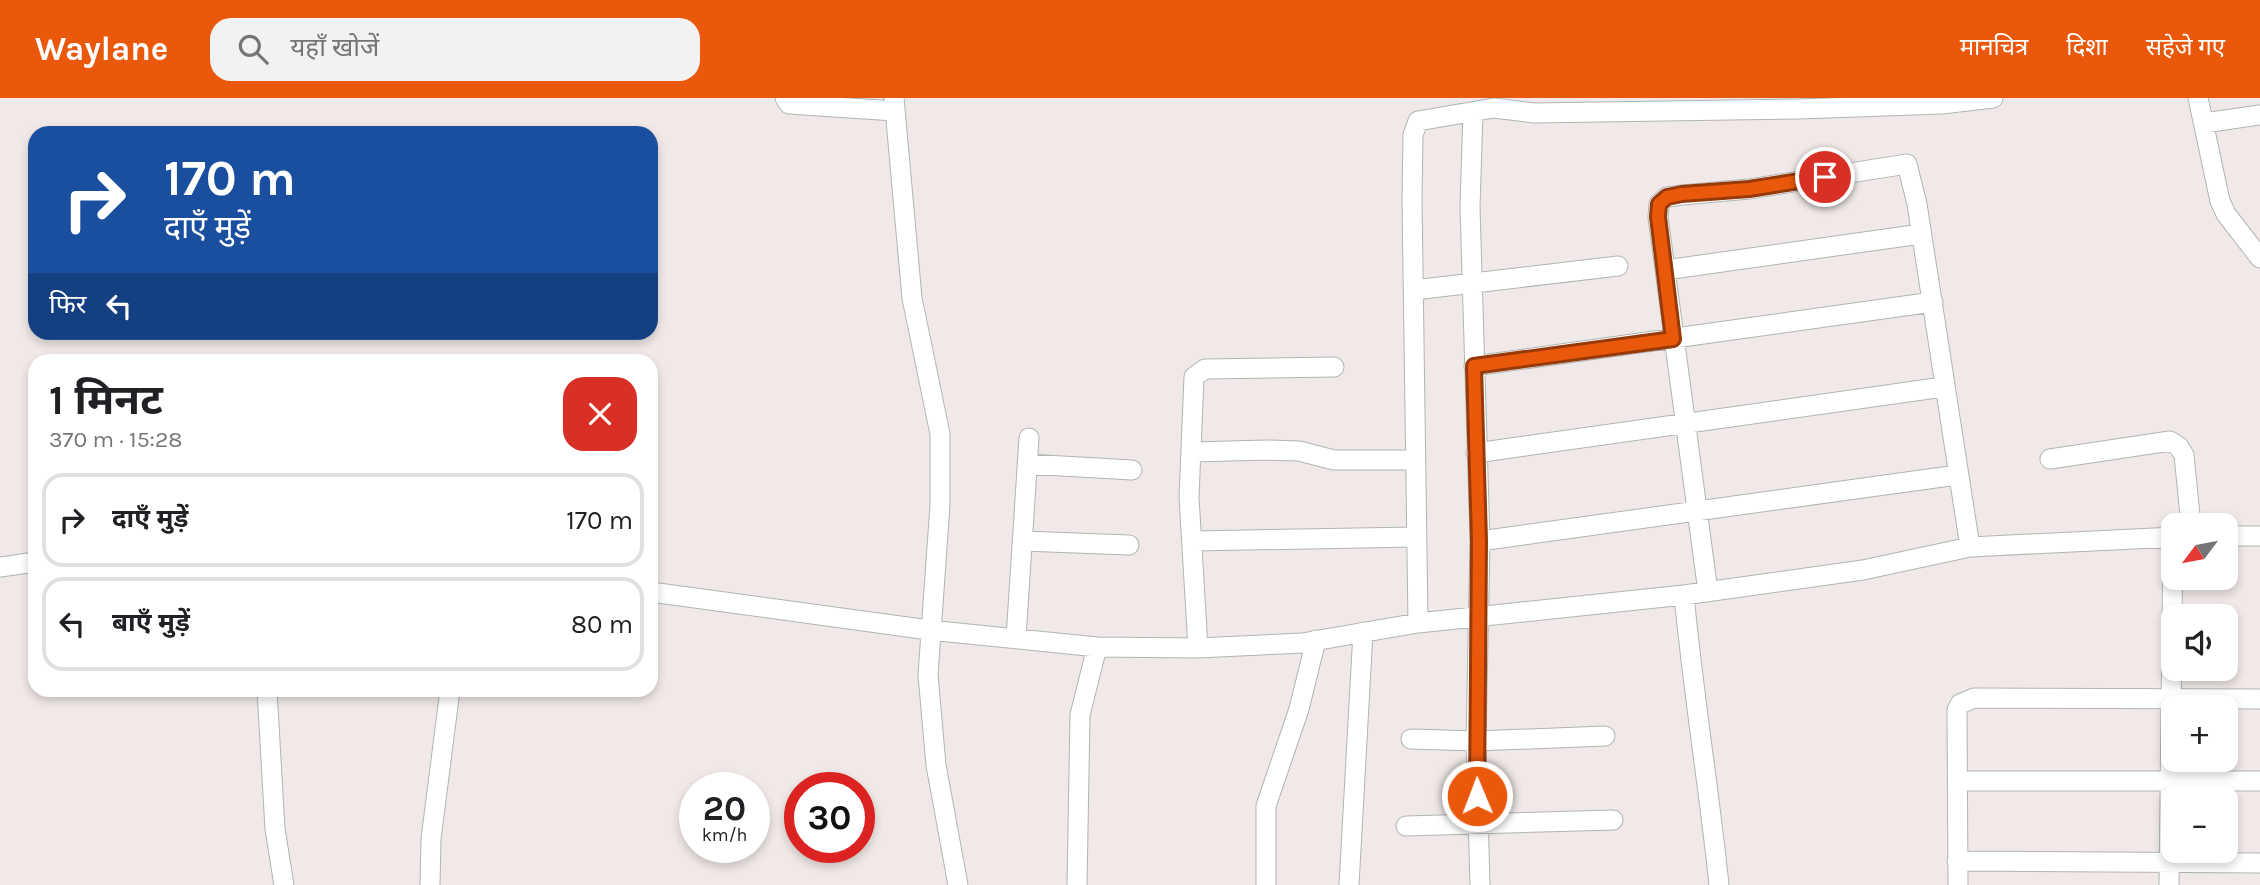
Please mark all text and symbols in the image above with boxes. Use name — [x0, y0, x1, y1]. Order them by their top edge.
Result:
search box — [210, 18, 700, 81]
text: Waylane — [35, 30, 168, 68]
icon: search — [234, 30, 272, 68]
text: यहाँ खोजें — [290, 32, 379, 63]
text: मानचित्र — [1960, 33, 2028, 61]
text: दिशा — [2066, 33, 2108, 61]
text: सहेजे गए — [2146, 33, 2225, 61]
pin — [1795, 147, 1855, 207]
text: 170 m — [164, 150, 296, 207]
icon: right — [49, 154, 140, 245]
icon: arrive — [1806, 158, 1844, 196]
text: दाएँ मुड़ें — [164, 209, 251, 246]
icon: left — [100, 287, 138, 325]
text: फिर — [49, 289, 86, 320]
text: 1 मिनट — [49, 375, 163, 425]
button: close — [563, 377, 637, 451]
text: 370 m · 15:28 — [49, 426, 182, 453]
icon: right — [53, 501, 91, 539]
text: दाएँ मुड़ें — [112, 503, 188, 534]
text: 170 m — [566, 505, 633, 536]
north arrow — [2161, 513, 2238, 590]
map controls — [2161, 513, 2238, 863]
button: sound — [2161, 604, 2238, 681]
icon: left — [53, 605, 91, 643]
text: बाएँ मुड़ें — [112, 607, 190, 638]
text: 80 m — [571, 609, 633, 640]
button: + — [2161, 695, 2238, 772]
position arrow — [1440, 759, 1514, 833]
speed limit sign: 30 — [784, 772, 875, 863]
button: − — [2161, 786, 2238, 863]
text: 20 — [703, 788, 746, 829]
text: km/h — [702, 824, 747, 846]

